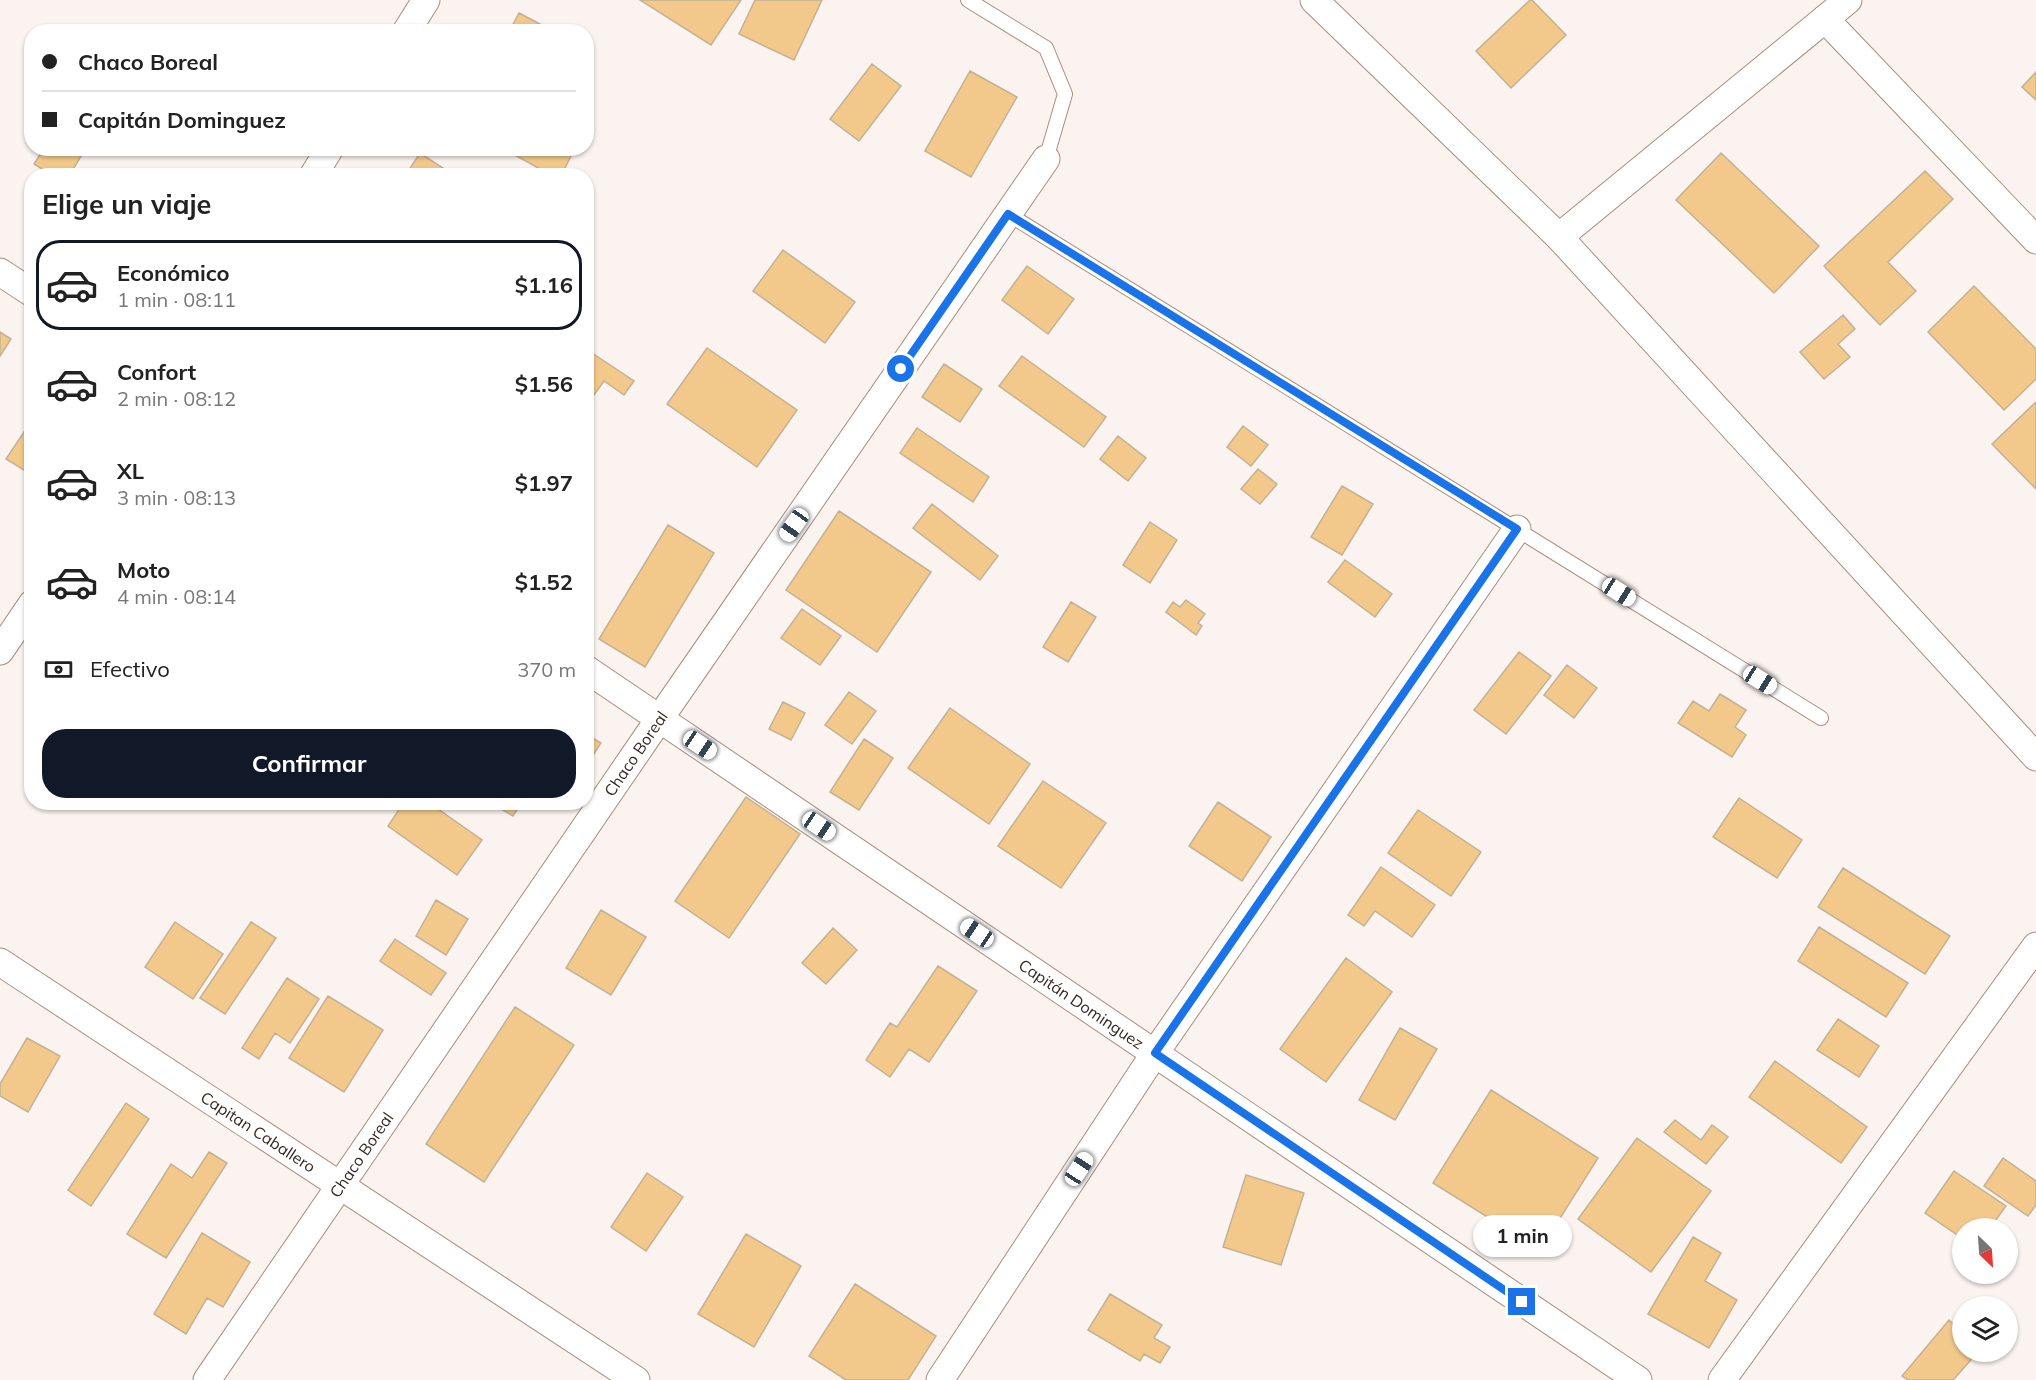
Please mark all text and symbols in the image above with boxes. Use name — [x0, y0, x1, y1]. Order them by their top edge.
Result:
text: Chaco Boreal — [78, 48, 218, 76]
text: Capitán Dominguez — [78, 106, 286, 134]
text: Elige un viaje — [42, 187, 211, 221]
icon: car — [45, 258, 99, 312]
text: Económico — [117, 259, 230, 287]
text: $1.16 — [515, 271, 573, 299]
text: 1 min · 08:11 — [117, 287, 236, 312]
route start — [887, 355, 914, 382]
icon: car — [45, 357, 99, 411]
text: Confort — [117, 358, 196, 386]
text: $1.56 — [515, 370, 573, 398]
text: 2 min · 08:12 — [117, 386, 236, 411]
icon: car — [45, 456, 99, 510]
text: XL — [117, 457, 144, 485]
text: $1.97 — [515, 469, 573, 497]
text: 3 min · 08:13 — [117, 485, 236, 510]
car — [776, 505, 812, 545]
icon: car — [45, 555, 99, 609]
text: Moto — [117, 556, 170, 584]
text: $1.52 — [515, 568, 573, 596]
car — [1599, 575, 1639, 609]
text: 4 min · 08:14 — [117, 584, 236, 609]
icon: cash — [42, 653, 75, 686]
text: Efectivo — [90, 655, 170, 683]
text: 370 m — [517, 657, 576, 682]
car — [1740, 663, 1780, 697]
street label: Chaco Boreal — [599, 707, 672, 800]
car — [680, 727, 720, 763]
button: Confirmar — [42, 729, 576, 798]
car — [799, 808, 839, 844]
car — [957, 915, 997, 951]
street label: Capitán Dominguez — [1015, 954, 1148, 1053]
street label: Capitan Caballero — [197, 1087, 319, 1177]
street label: Chaco Boreal — [325, 1108, 397, 1201]
car — [1062, 1149, 1096, 1189]
callout: 1 min — [1472, 1215, 1571, 1257]
north arrow — [1952, 1218, 2018, 1284]
map controls — [1952, 1218, 2018, 1362]
text: 1 min — [1496, 1223, 1549, 1248]
route end — [1508, 1288, 1535, 1315]
button: layers — [1952, 1296, 2018, 1362]

